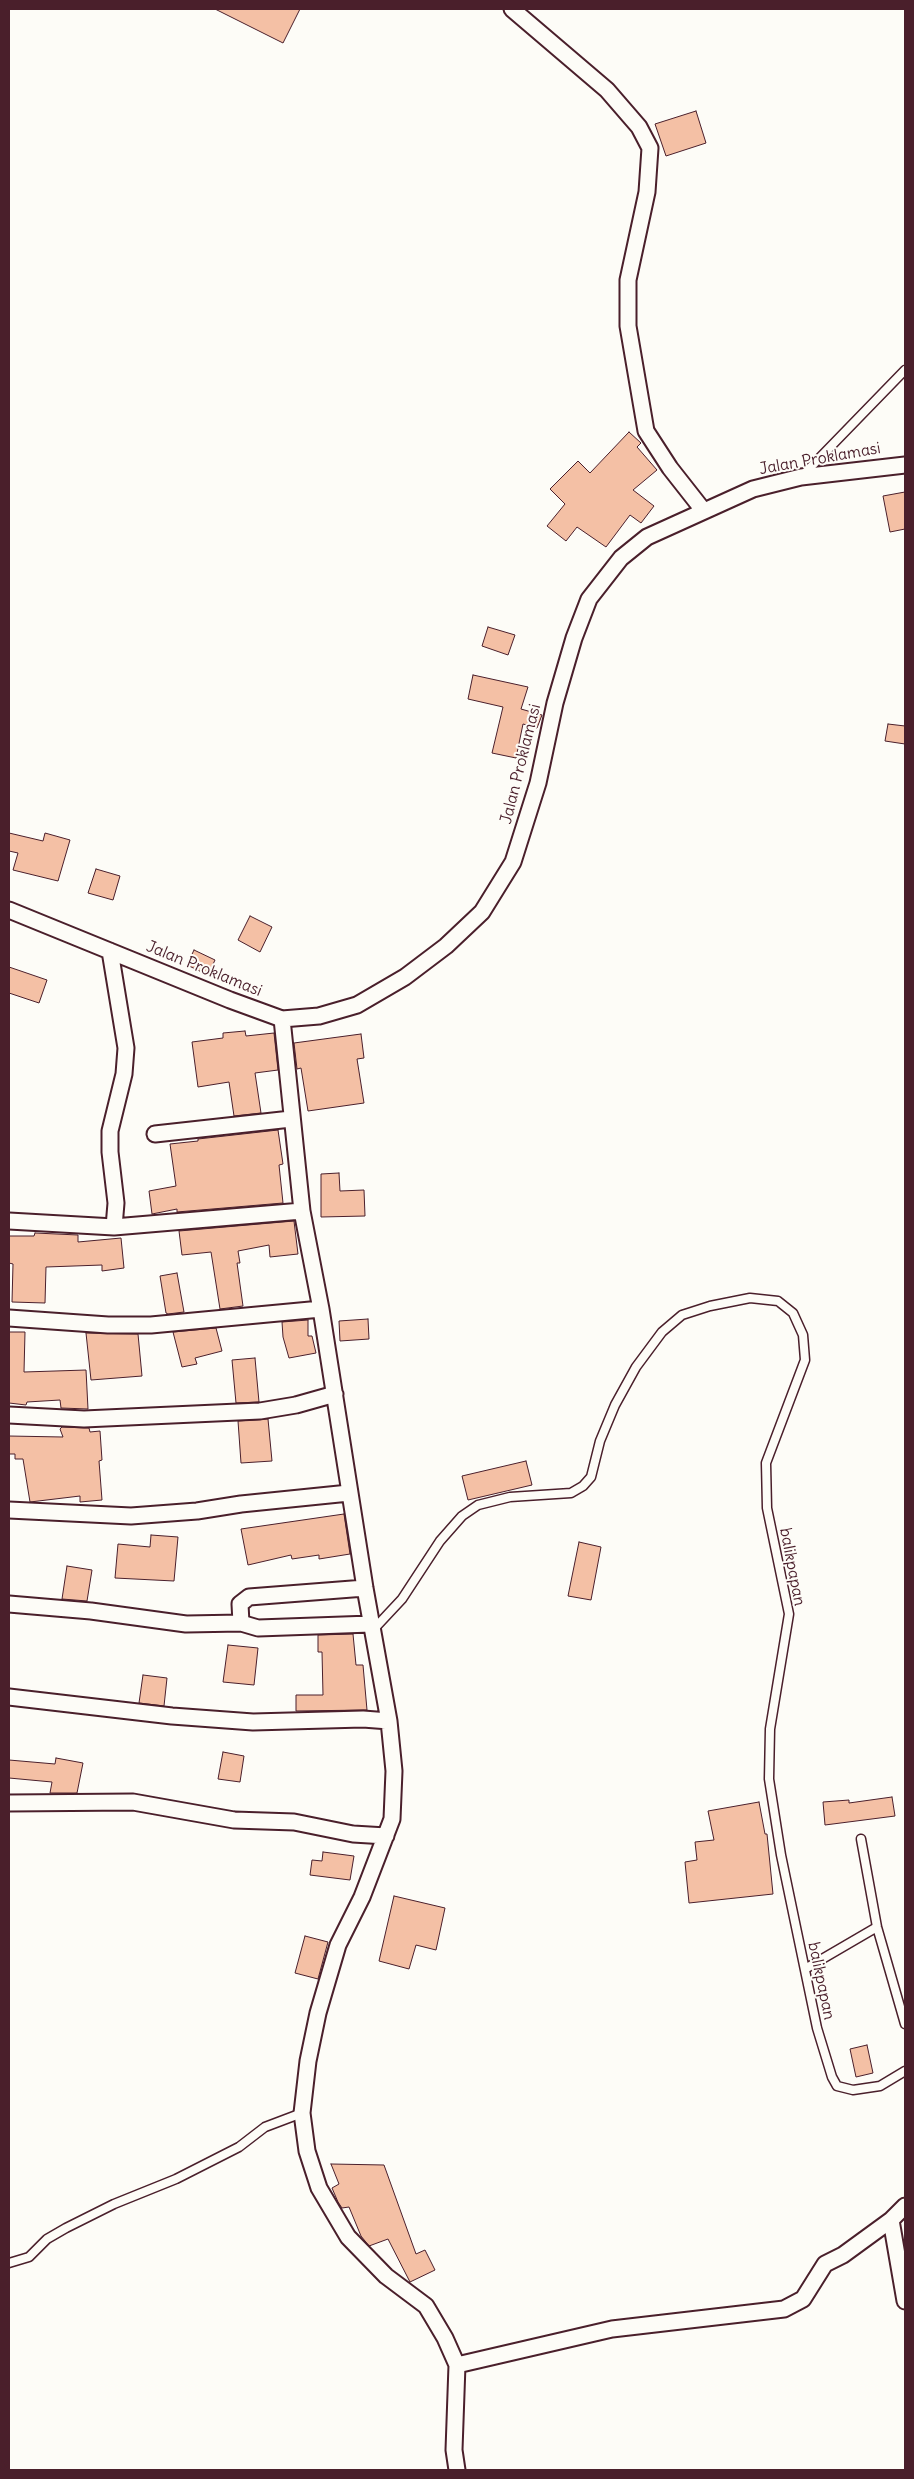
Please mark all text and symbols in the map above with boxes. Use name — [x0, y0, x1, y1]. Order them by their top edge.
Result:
street label: Jalan Proklamasi — [758, 439, 882, 479]
street label: Jalan Proklamasi — [497, 702, 545, 826]
street label: Jalan Proklamasi — [143, 937, 265, 1001]
street label: balikpapan — [775, 1526, 809, 1608]
street label: balikpapan — [803, 1940, 839, 2022]

